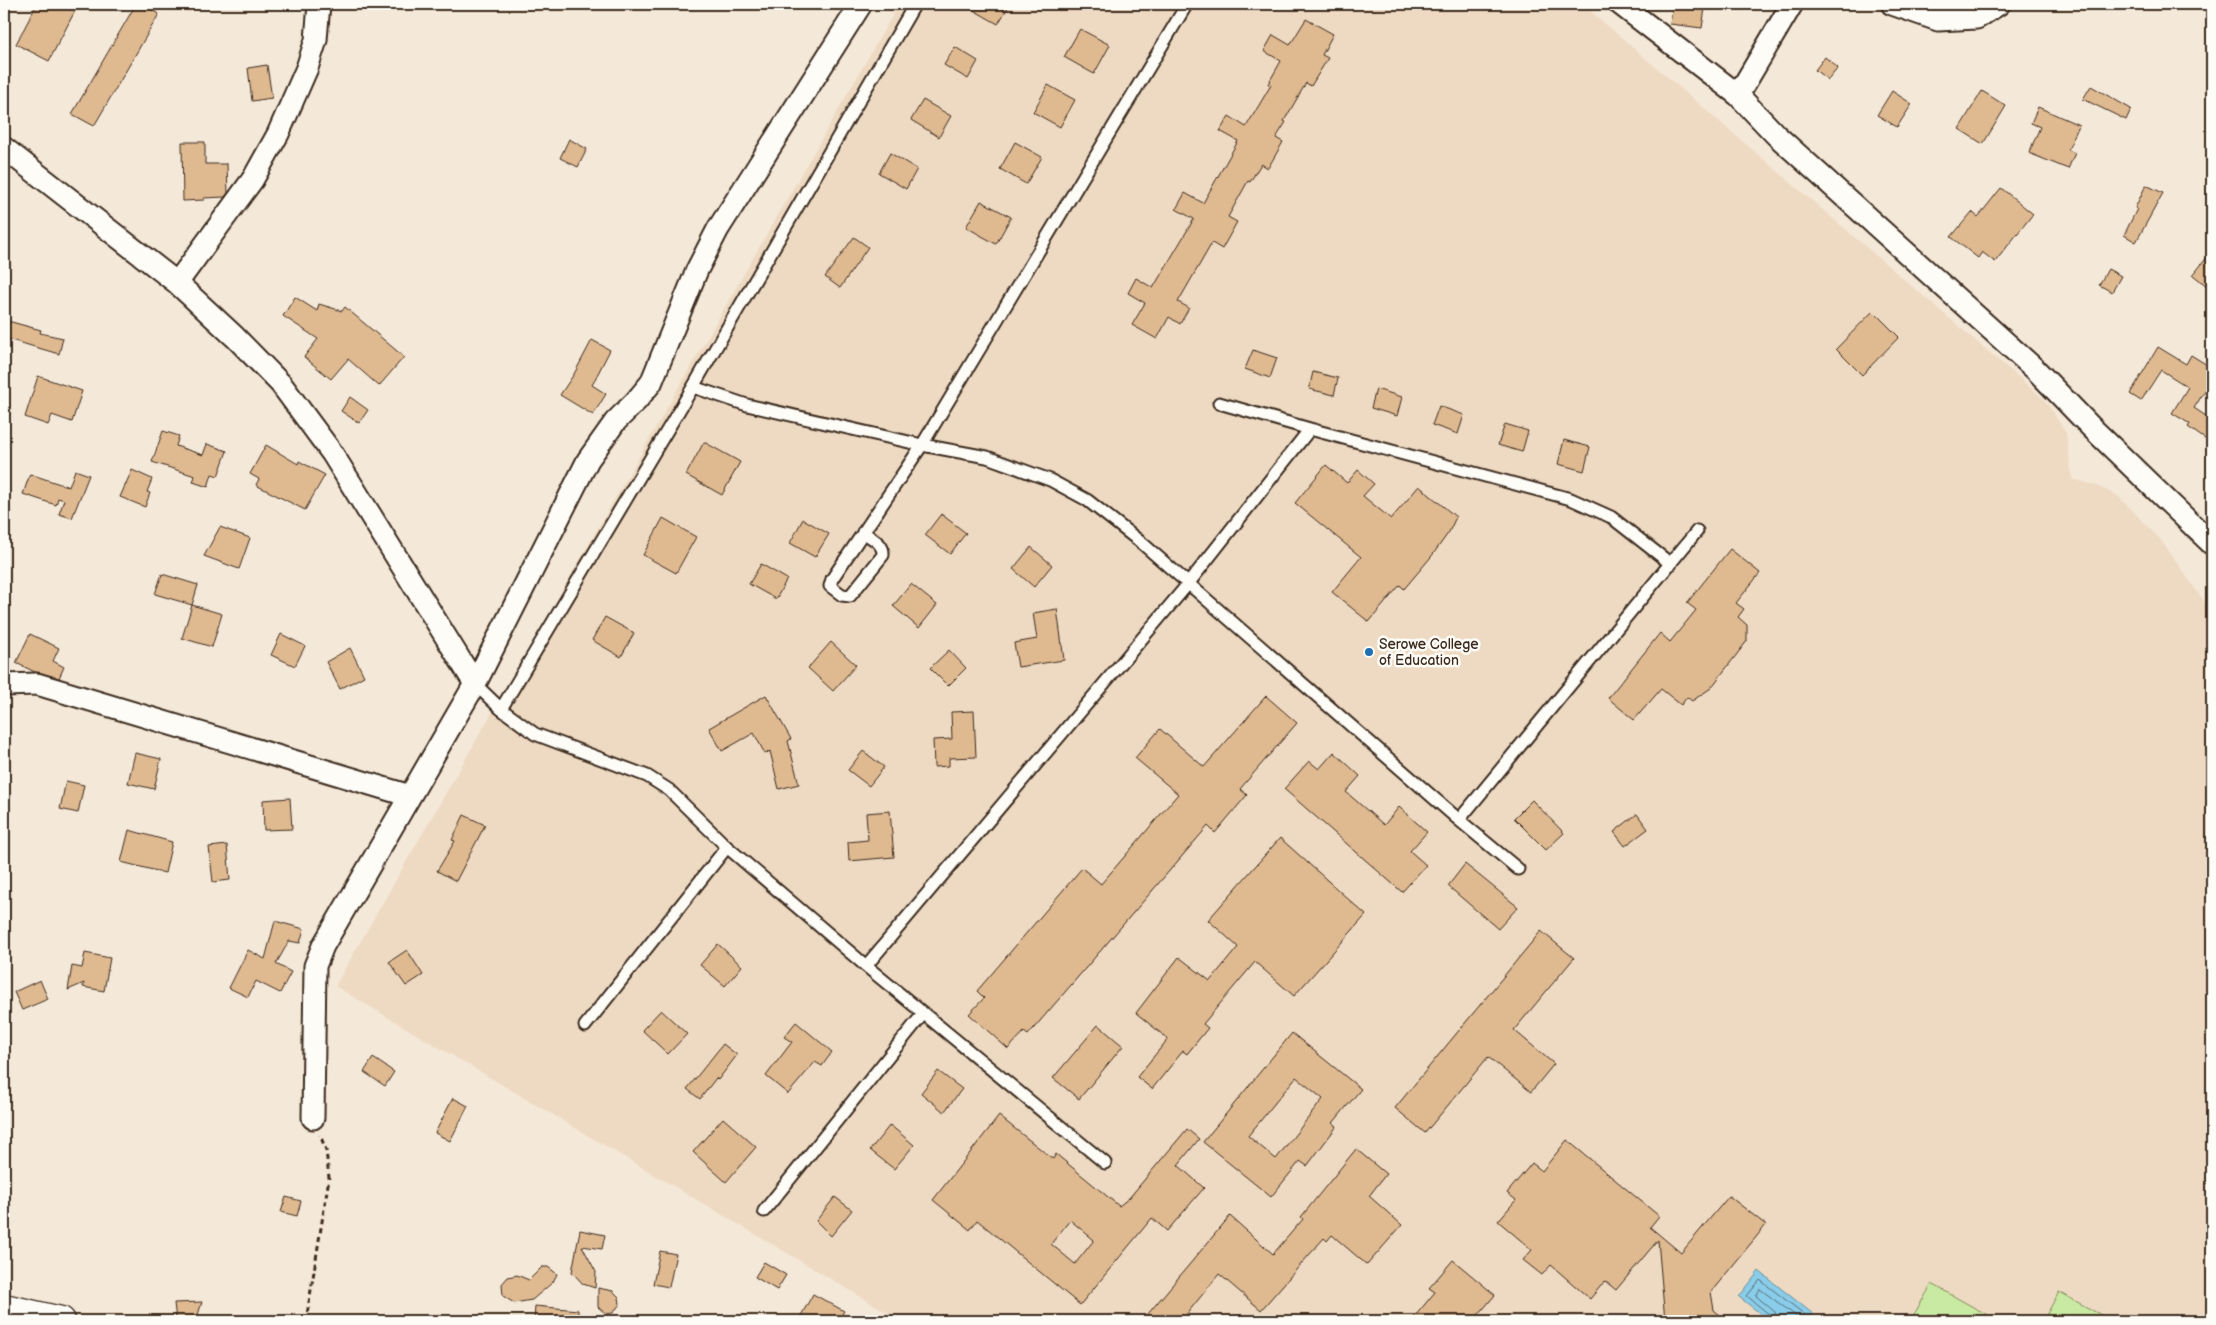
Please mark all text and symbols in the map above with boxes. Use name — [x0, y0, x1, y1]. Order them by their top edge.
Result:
place label: Serowe College of Education — [1379, 636, 1479, 669]
marker: Serowe College of Education — [1363, 646, 1375, 658]

